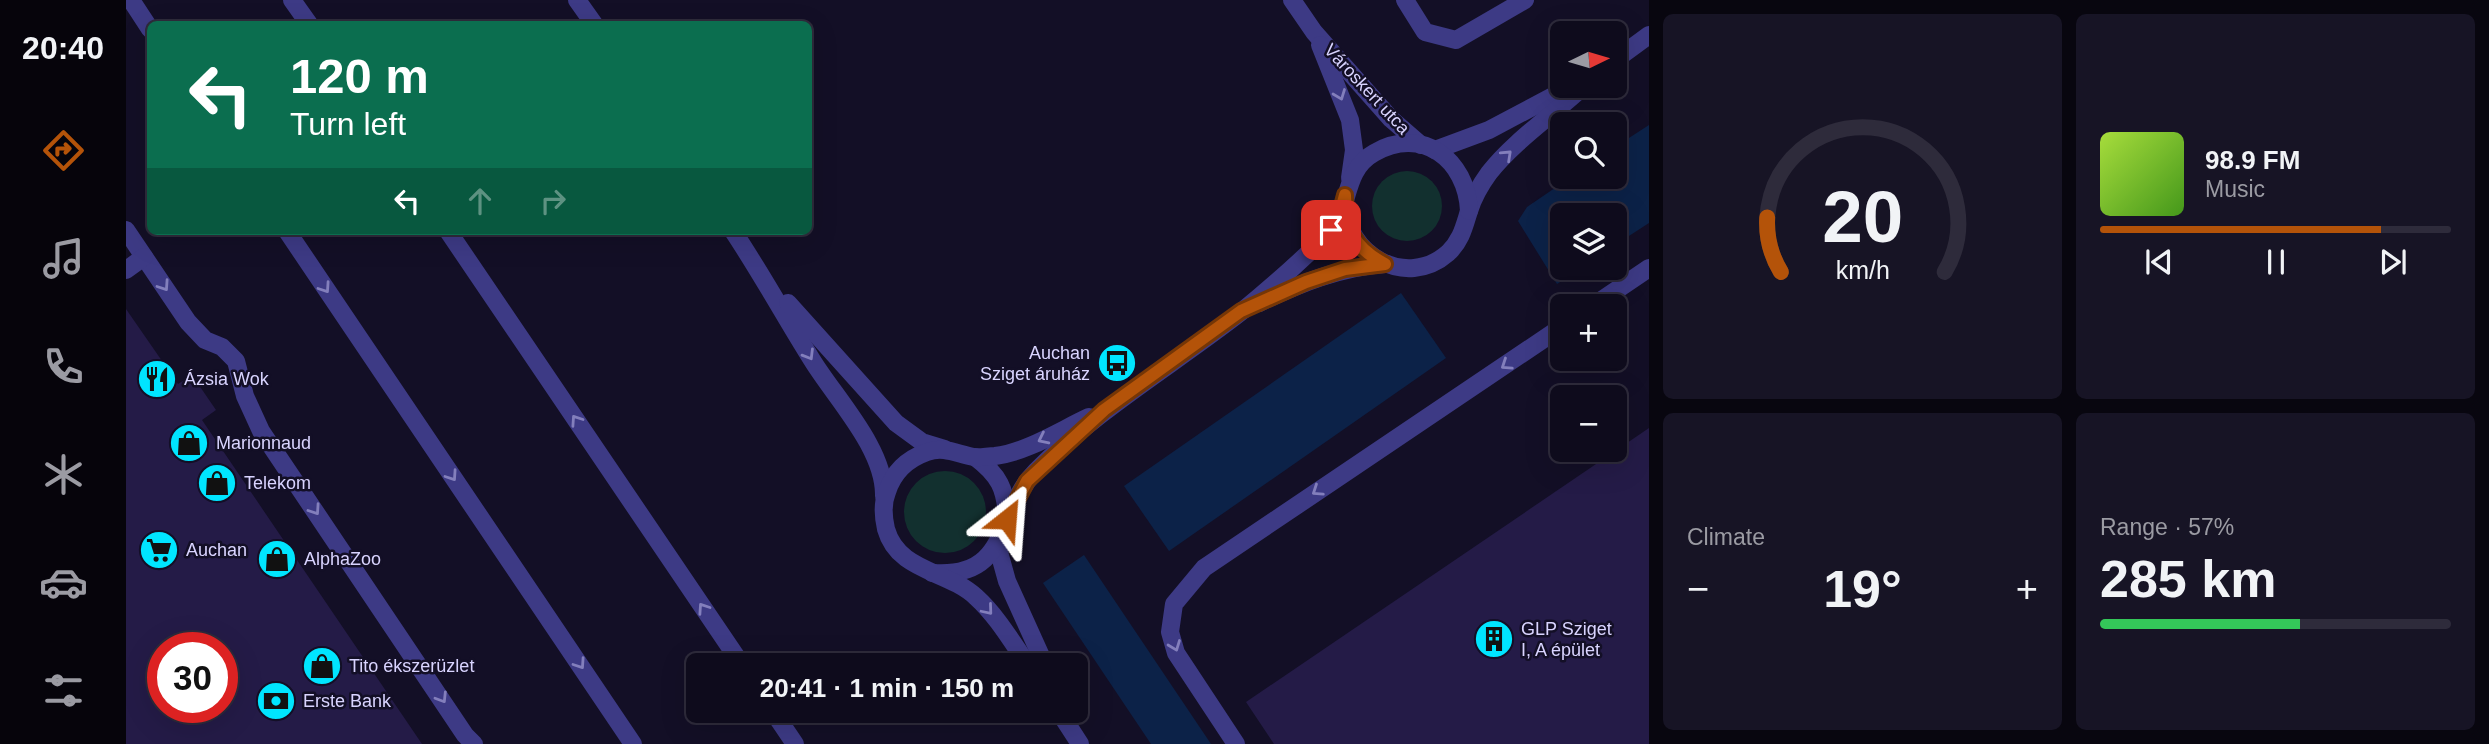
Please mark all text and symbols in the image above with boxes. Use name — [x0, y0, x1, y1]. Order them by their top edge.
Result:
north arrow — [1550, 21, 1628, 98]
map controls — [1550, 21, 1627, 462]
text: 20:40 — [22, 30, 104, 66]
street label: Városkert utca — [1320, 40, 1415, 139]
icon: left — [175, 49, 266, 140]
text: 120 m — [290, 49, 429, 103]
one-way arrow — [1332, 88, 1346, 100]
text: Turn left — [290, 106, 406, 142]
button: search — [1550, 112, 1627, 189]
icon: directions — [39, 126, 88, 175]
text: 98.9 FM — [2205, 145, 2300, 175]
one-way arrow — [1498, 151, 1511, 163]
text: Music — [2205, 176, 2265, 202]
text: 20 — [1822, 177, 1903, 258]
icon: left — [388, 182, 426, 220]
icon: ahead — [461, 182, 499, 220]
icon: right — [534, 182, 572, 220]
pin — [1301, 200, 1361, 260]
button: layers — [1550, 203, 1627, 280]
icon: arrive — [1312, 211, 1350, 249]
icon: music — [39, 234, 88, 283]
icon: previous — [2140, 243, 2178, 281]
icon: pause — [2257, 243, 2295, 281]
icon: next — [2374, 243, 2412, 281]
text: km/h — [1835, 256, 1890, 284]
one-way arrow — [156, 278, 168, 291]
one-way arrow — [317, 280, 330, 293]
button: + — [1550, 294, 1627, 371]
icon: phone — [39, 342, 88, 391]
bus stop icon: Auchan Sziget áruház — [1096, 342, 1138, 384]
place label: Auchan Sziget áruház — [980, 343, 1090, 384]
one-way arrow — [800, 347, 813, 360]
one-way arrow — [1501, 356, 1514, 369]
restaurant icon: Ázsia Wok — [136, 358, 178, 400]
place label: Ázsia Wok — [184, 369, 270, 389]
button: − — [1550, 385, 1627, 462]
one-way arrow — [572, 415, 584, 428]
shop icon: Marionnaud — [168, 422, 210, 464]
one-way arrow — [1038, 431, 1050, 445]
place label: Marionnaud — [216, 433, 311, 453]
icon: climate — [39, 450, 88, 499]
shop icon: Telekom — [196, 462, 238, 504]
one-way arrow — [444, 468, 457, 481]
place label: Telekom — [244, 473, 311, 493]
position arrow — [970, 482, 1044, 556]
one-way arrow — [1312, 483, 1325, 496]
one-way arrow — [307, 502, 319, 515]
text: Range · 57% — [2100, 514, 2234, 540]
text: Climate — [1687, 524, 1765, 550]
supermarket icon: Auchan — [138, 529, 180, 571]
shop icon: AlphaZoo — [256, 538, 298, 580]
place label: Auchan — [186, 540, 247, 560]
place label: AlphaZoo — [304, 549, 381, 569]
text: 285 km — [2100, 550, 2276, 608]
icon: car — [39, 558, 88, 607]
text: 19° — [1823, 560, 1902, 618]
text: − — [1687, 568, 1709, 610]
text: + — [2016, 568, 2038, 610]
one-way arrow — [980, 601, 992, 614]
one-way arrow — [699, 603, 712, 616]
building icon: GLP Sziget I, A épület — [1473, 618, 1515, 660]
place label: GLP Sziget I, A épület — [1521, 619, 1612, 660]
speed limit sign: 30 — [147, 632, 238, 723]
one-way arrow — [1167, 640, 1181, 652]
shop icon: Tito ékszerüzlet — [301, 645, 343, 687]
place label: Tito ékszerüzlet — [349, 656, 474, 676]
one-way arrow — [572, 657, 585, 670]
icon: filters — [39, 666, 88, 715]
text: 20:41 · 1 min · 150 m — [760, 673, 1014, 703]
bank icon: Erste Bank — [255, 680, 297, 722]
place label: Erste Bank — [303, 691, 392, 711]
one-way arrow — [434, 691, 447, 704]

